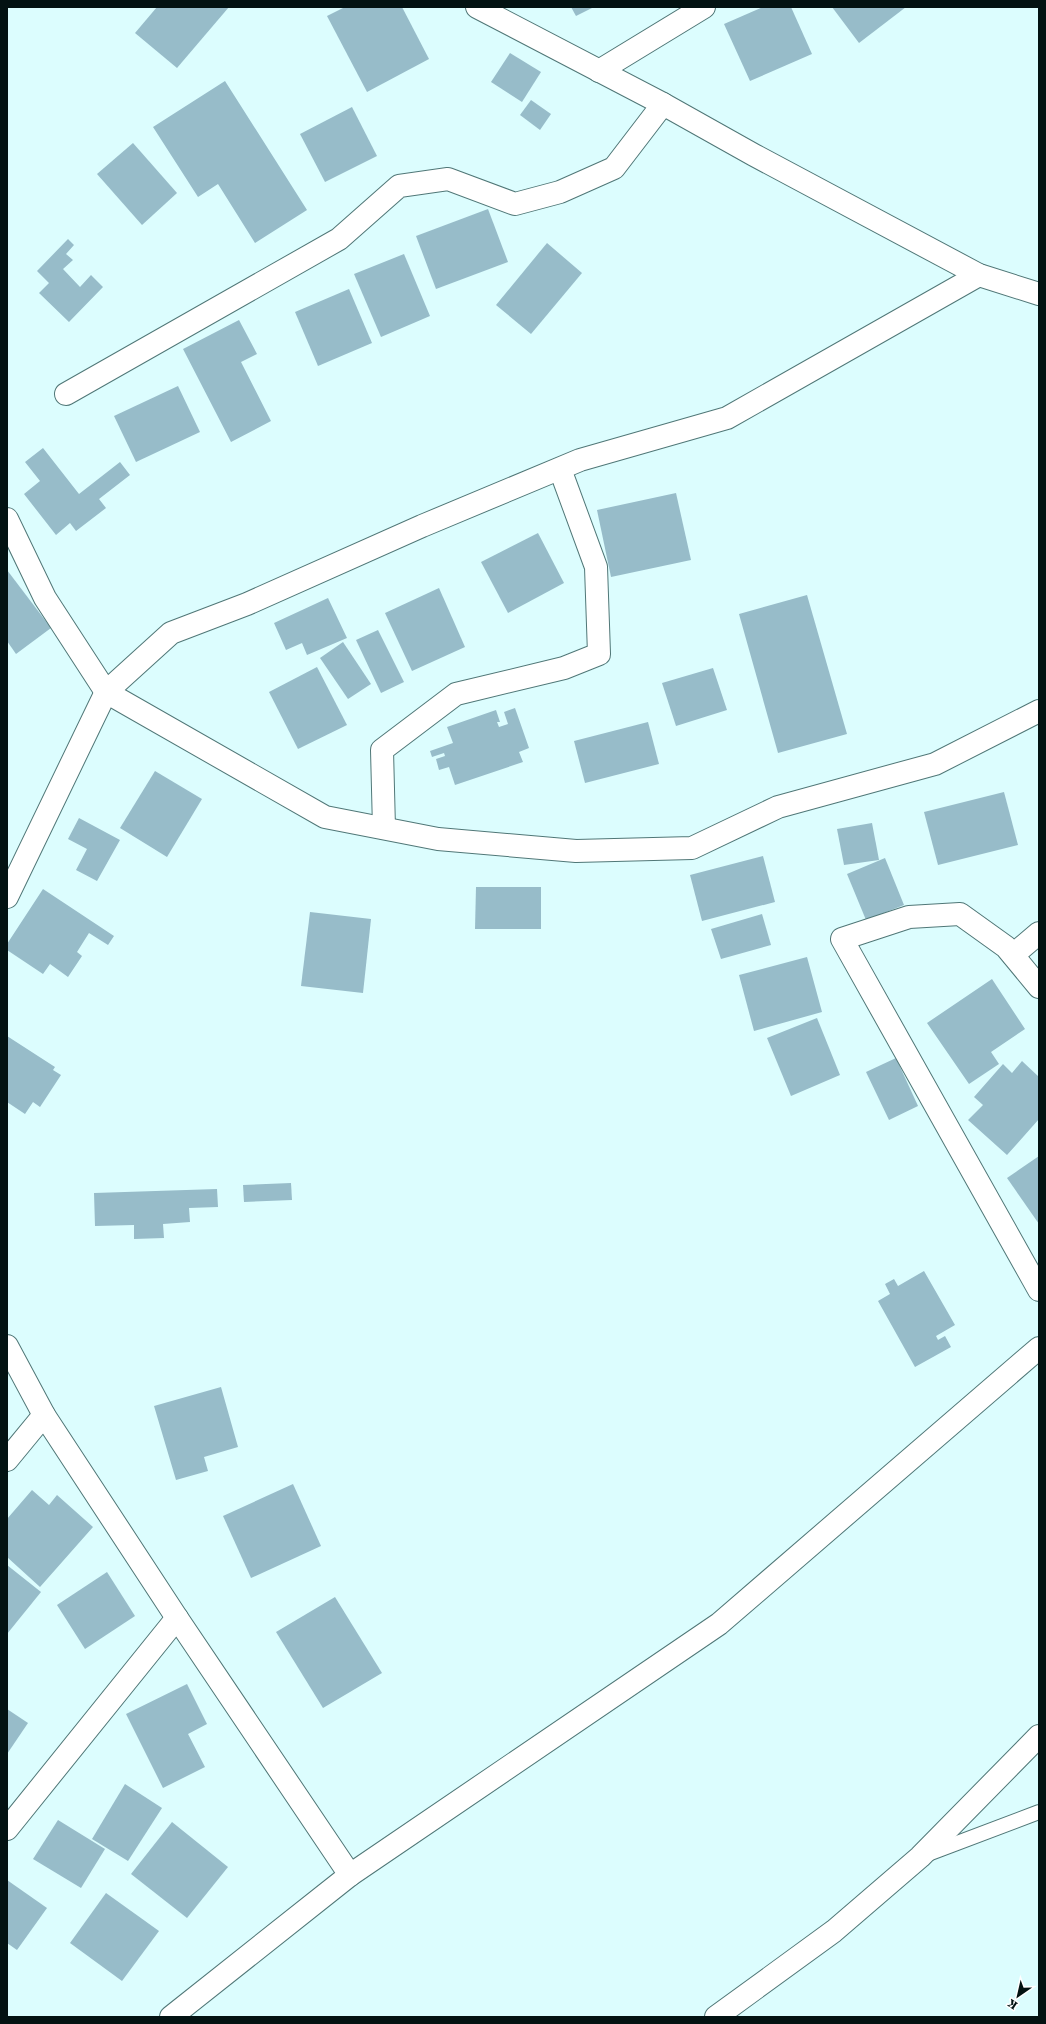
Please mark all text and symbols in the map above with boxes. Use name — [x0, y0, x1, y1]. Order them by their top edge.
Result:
north arrow — [998, 1976, 1038, 2016]
text: K — [1005, 1996, 1020, 2012]

